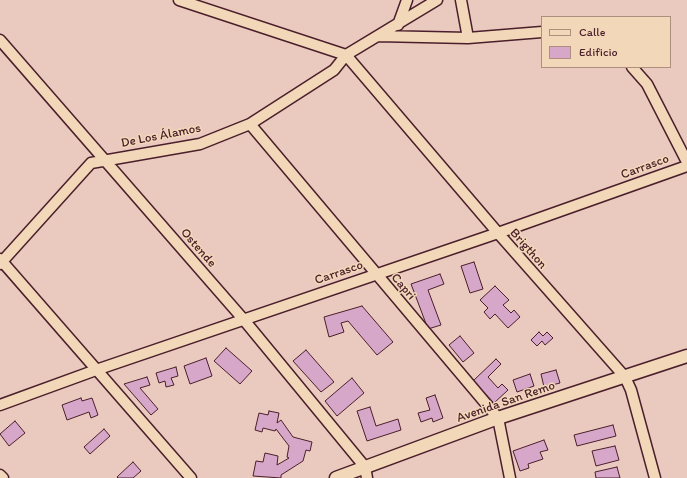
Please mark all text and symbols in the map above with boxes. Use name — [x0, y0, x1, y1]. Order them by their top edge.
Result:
legend — [541, 16, 671, 68]
text: Calle — [579, 25, 605, 39]
text: Edificio — [579, 45, 618, 59]
street label: De Los Álamos — [120, 121, 202, 151]
street label: Carrasco — [619, 151, 671, 183]
street label: Ostende — [177, 225, 219, 271]
street label: Brigthon — [506, 225, 550, 273]
street label: Carrasco — [313, 257, 365, 289]
street label: Capri — [387, 270, 419, 304]
street label: Avenida San Remo — [455, 378, 557, 426]

